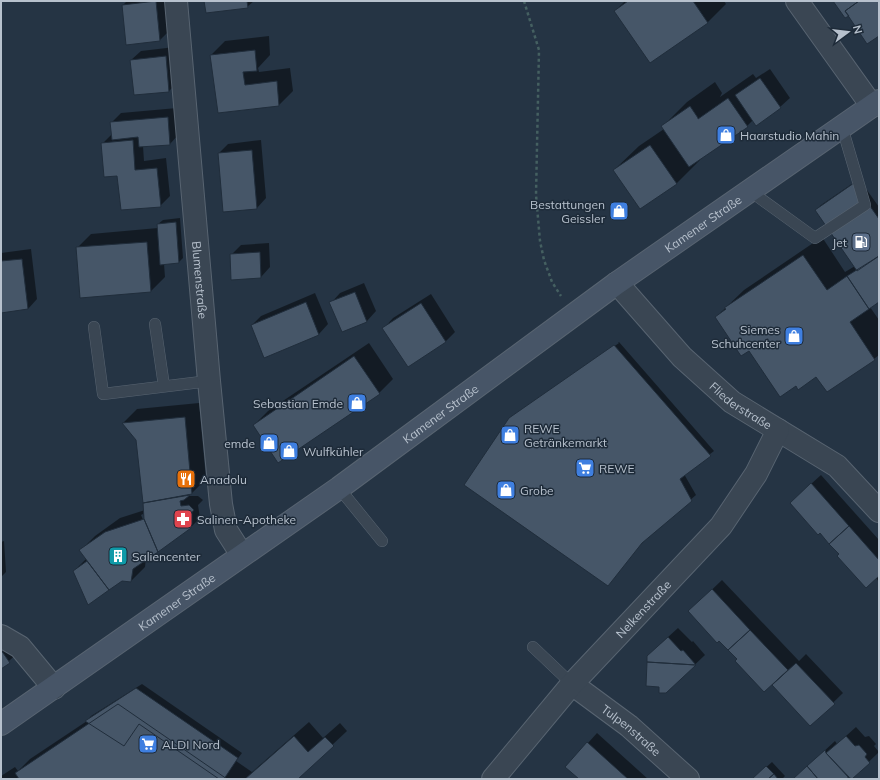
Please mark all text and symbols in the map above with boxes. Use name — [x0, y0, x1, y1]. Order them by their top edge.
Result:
north arrow — [828, 12, 868, 52]
text: N — [850, 24, 865, 35]
shop icon: Haarstudio Mahin — [715, 124, 737, 146]
place label: Haarstudio Mahin — [740, 128, 839, 143]
street label: Kamener Straße — [661, 192, 744, 255]
place label: Bestattungen Geissler — [530, 197, 606, 226]
shop icon: Bestattungen Geissler — [608, 200, 630, 222]
fuel station icon: Jet — [850, 231, 872, 253]
place label: Jet — [832, 235, 847, 250]
street label: Blumenstraße — [189, 241, 211, 319]
place label: Siemes Schuhcenter — [711, 322, 781, 351]
shop icon: Siemes Schuhcenter — [783, 325, 805, 347]
street label: Fliederstraße — [707, 378, 775, 432]
street label: Kamener Straße — [399, 381, 481, 446]
shop icon: Sebastian Emde — [346, 392, 368, 414]
place label: Sebastian Emde — [253, 396, 343, 411]
place label: REWE Getränkemarkt — [524, 421, 607, 450]
shop icon: REWE Getränkemarkt — [499, 424, 521, 446]
shop icon: emde — [258, 432, 280, 454]
place label: emde — [224, 436, 255, 451]
shop icon: Wulfkühler — [278, 440, 300, 462]
place label: Wulfkühler — [303, 444, 364, 459]
supermarket icon: REWE — [574, 457, 596, 479]
place label: REWE — [599, 461, 635, 476]
restaurant icon: Anadolu — [175, 468, 197, 490]
place label: Anadolu — [200, 472, 247, 487]
shop icon: Grobe — [495, 479, 517, 501]
place label: Grobe — [520, 483, 554, 498]
pharmacy icon: Salinen-Apotheke — [172, 508, 194, 530]
place label: Salinen-Apotheke — [197, 512, 296, 527]
building icon: Saliencenter — [107, 545, 129, 567]
place label: Saliencenter — [132, 549, 201, 564]
street label: Kamener Straße — [135, 569, 218, 633]
street label: Nelkenstraße — [612, 577, 674, 641]
street label: Tulpenstraße — [599, 701, 664, 759]
supermarket icon: ALDI Nord — [137, 733, 159, 755]
place label: ALDI Nord — [162, 737, 220, 752]

